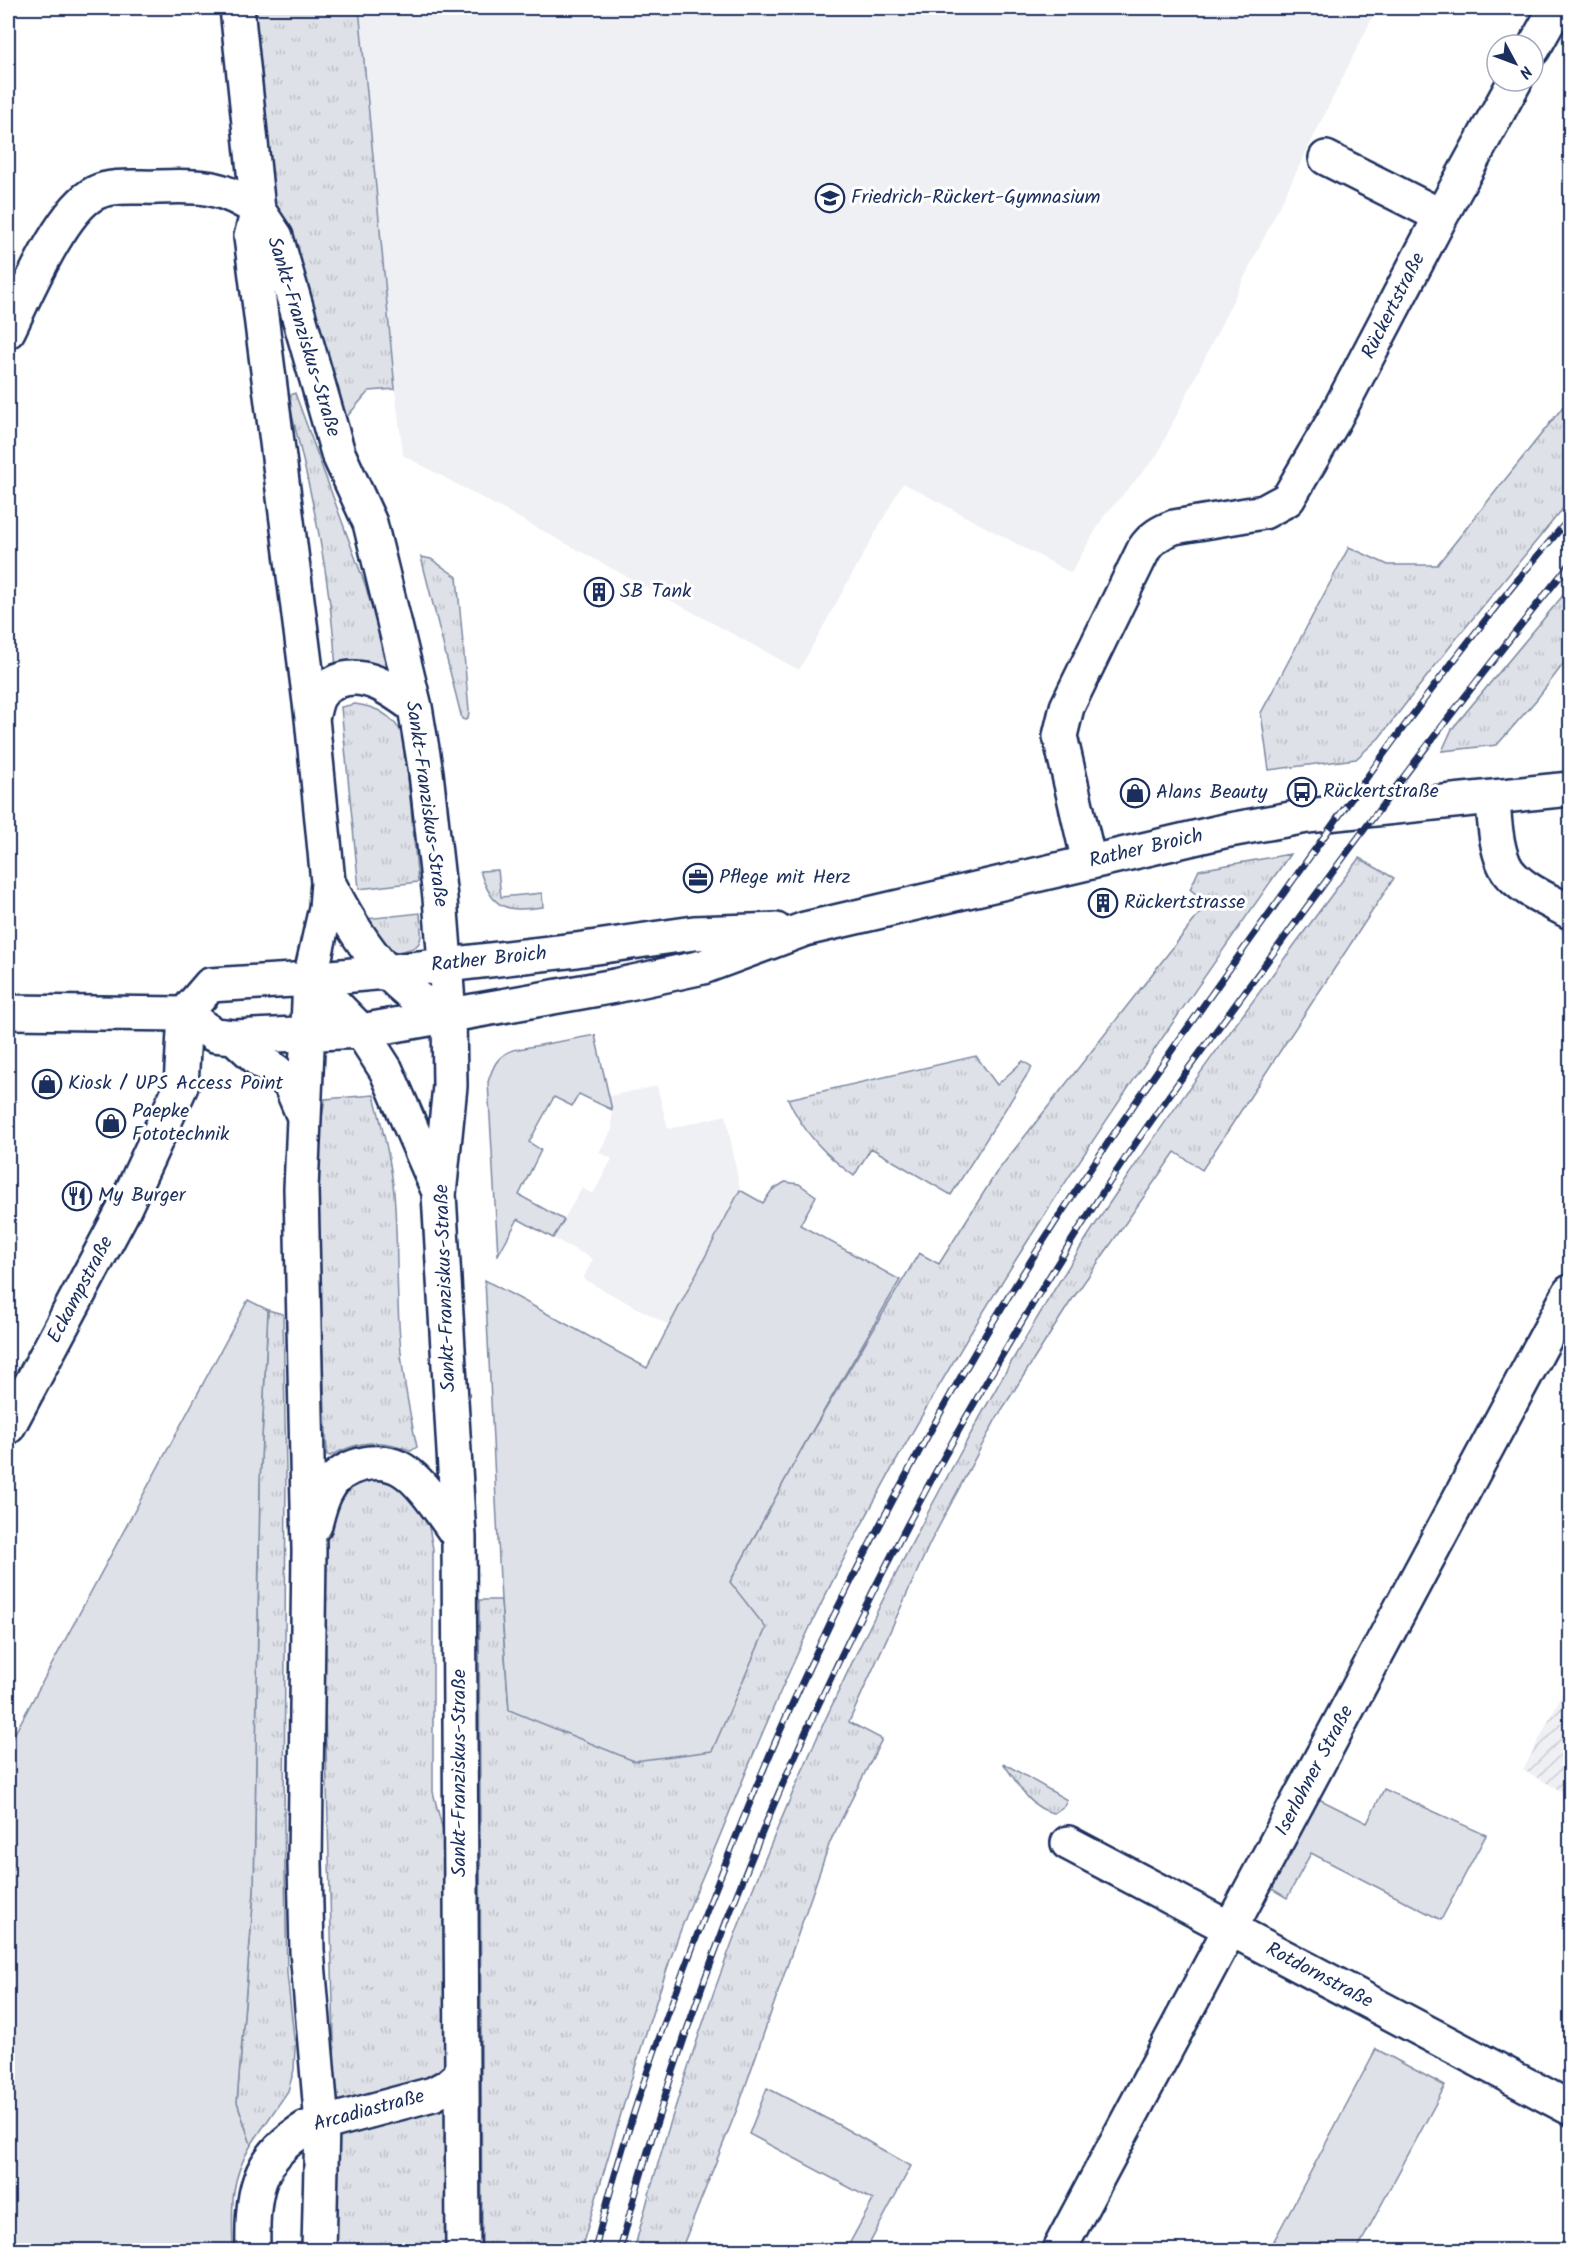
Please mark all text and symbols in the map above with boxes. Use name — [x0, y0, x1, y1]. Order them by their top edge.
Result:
north arrow — [1485, 33, 1545, 93]
text: N — [1512, 60, 1538, 84]
school or university icon: Friedrich-Rückert-Gymnasium — [814, 182, 846, 214]
place label: Friedrich-Rückert-Gymnasium — [851, 182, 1101, 214]
street label: Sankt-Franziskus-Straße — [257, 233, 349, 441]
street label: Rückertstraße — [1353, 247, 1435, 365]
building icon: SB Tank — [583, 576, 615, 608]
place label: SB Tank — [620, 576, 692, 608]
street label: Sankt-Franziskus-Straße — [396, 699, 456, 909]
bus stop icon: Rückertstraße — [1286, 776, 1318, 808]
place label: Rückertstraße — [1323, 776, 1439, 808]
shop icon: Alans Beauty — [1119, 777, 1151, 809]
place label: Alans Beauty — [1156, 777, 1268, 809]
street label: Rather Broich — [1086, 820, 1206, 878]
office icon: Pflege mit Herz — [682, 862, 714, 894]
place label: Pflege mit Herz — [719, 862, 851, 894]
building icon: Rückertstrasse — [1087, 887, 1119, 919]
place label: Rückertstrasse — [1124, 887, 1245, 919]
street label: Rather Broich — [430, 938, 548, 982]
shop icon: Kiosk / UPS Access Point — [31, 1068, 63, 1100]
place label: Kiosk / UPS Access Point — [68, 1068, 283, 1100]
place label: Paepke Fototechnik — [132, 1096, 230, 1151]
shop icon: Paepke Fototechnik — [95, 1107, 127, 1139]
restaurant icon: My Burger — [61, 1180, 93, 1212]
place label: My Burger — [98, 1180, 187, 1212]
street label: Sankt-Franziskus-Straße — [426, 1184, 466, 1392]
street label: Eckampstraße — [39, 1230, 123, 1350]
street label: Sankt-Franziskus-Straße — [444, 1669, 476, 1877]
street label: Iserlohner Straße — [1267, 1700, 1363, 1842]
street label: Rotdornstraße — [1259, 1934, 1379, 2018]
street label: Arcadiastraße — [310, 2081, 428, 2141]

